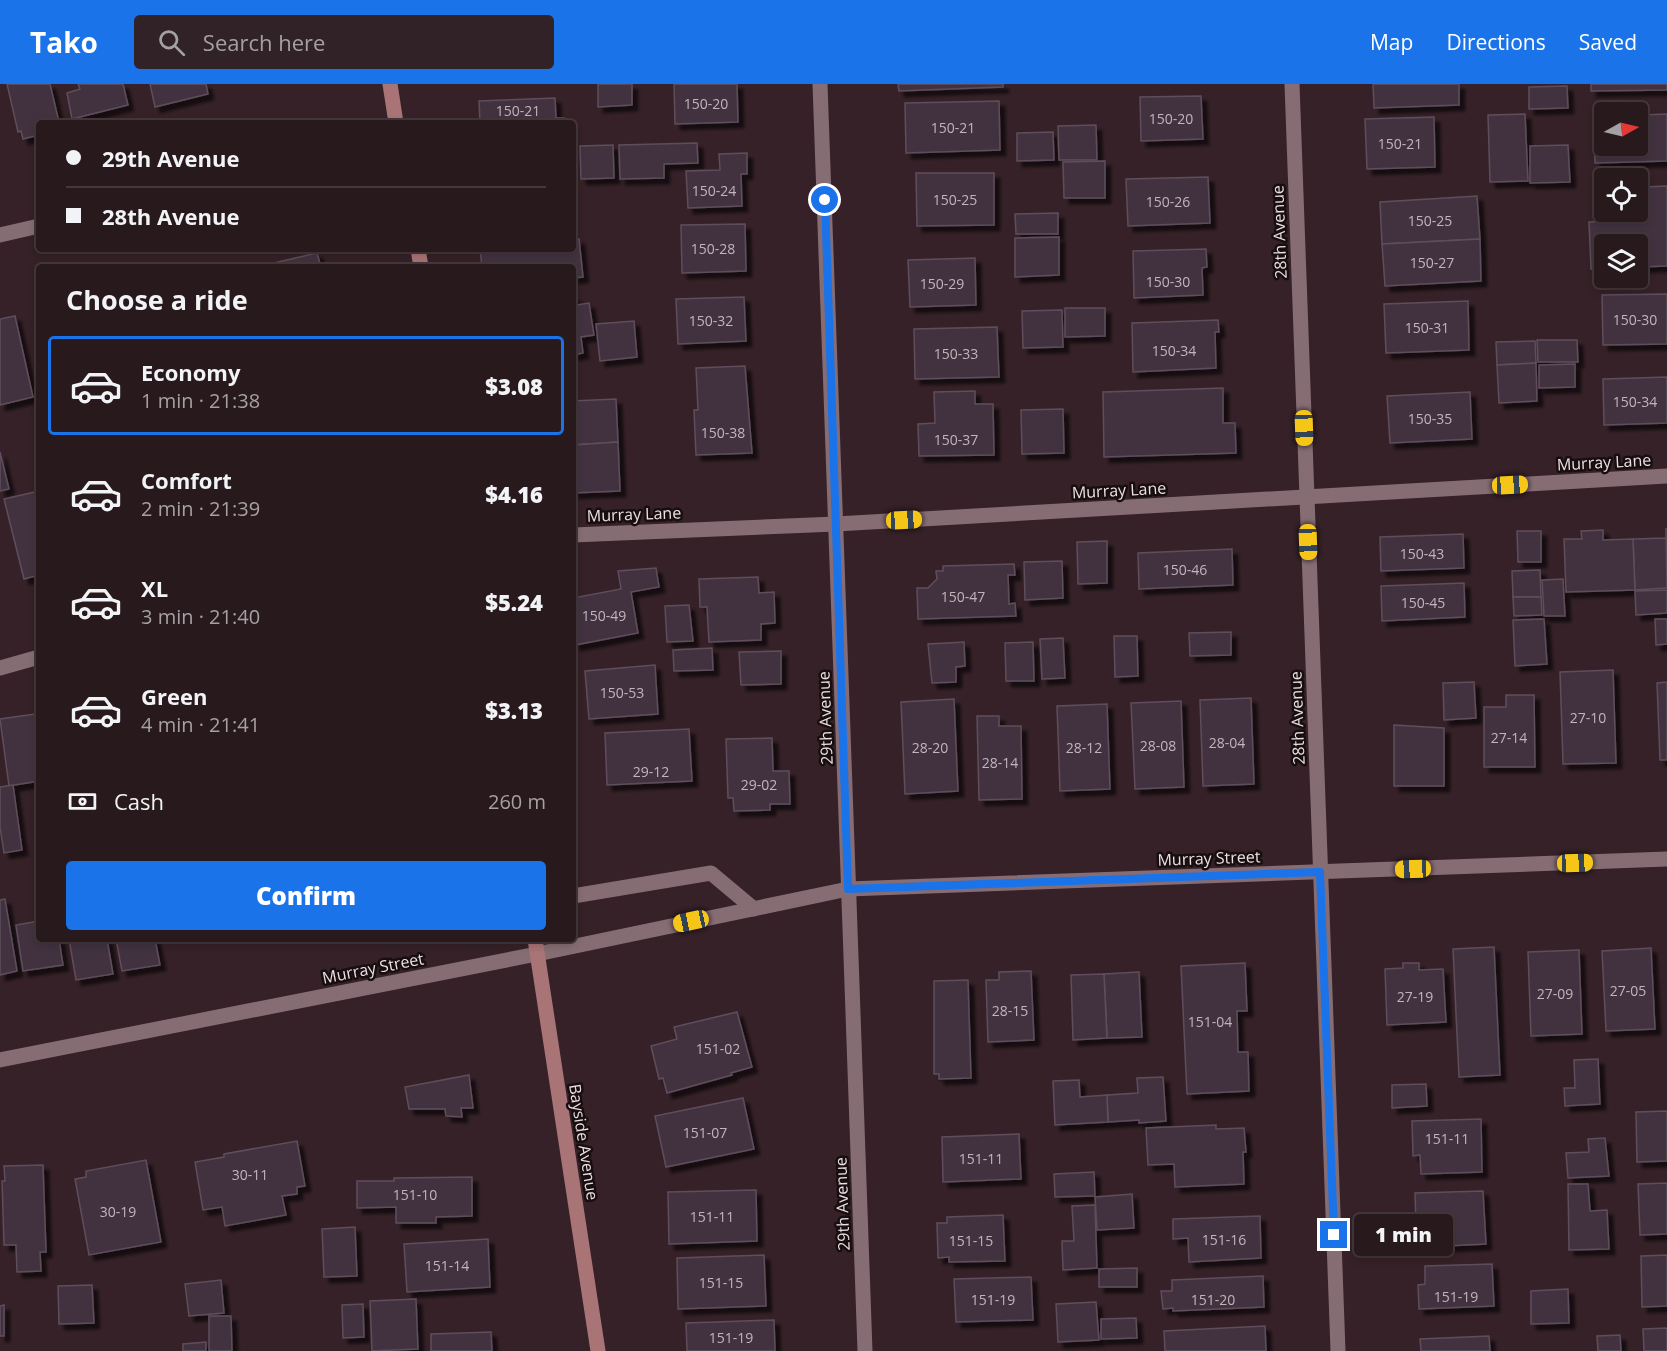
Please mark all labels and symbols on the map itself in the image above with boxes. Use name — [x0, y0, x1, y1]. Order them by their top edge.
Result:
house number: 150-20 — [684, 94, 728, 113]
house number: 150-21 — [496, 101, 540, 120]
north arrow — [1594, 102, 1648, 156]
house number: 150-20 — [1149, 109, 1193, 128]
house number: 150-21 — [931, 118, 975, 137]
house number: 150-21 — [1378, 134, 1422, 153]
house number: 150-24 — [692, 181, 736, 200]
street label: 28th Avenue — [1266, 185, 1292, 279]
route start — [811, 186, 838, 213]
house number: 150-25 — [933, 190, 977, 209]
house number: 150-26 — [1146, 192, 1190, 211]
house number: 150-25 — [1408, 211, 1452, 230]
house number: 150-28 — [691, 239, 735, 258]
house number: 150-27 — [1410, 253, 1454, 272]
house number: 150-30 — [1146, 272, 1190, 291]
house number: 150-29 — [920, 274, 964, 293]
house number: 150-30 — [1613, 310, 1657, 329]
house number: 150-32 — [689, 311, 733, 330]
house number: 150-31 — [1405, 318, 1449, 337]
house number: 150-34 — [1152, 341, 1196, 360]
house number: 150-33 — [934, 344, 978, 363]
house number: 150-34 — [1613, 392, 1657, 411]
house number: 150-35 — [1408, 409, 1452, 428]
car — [1294, 410, 1314, 446]
house number: 150-38 — [701, 423, 745, 442]
house number: 150-37 — [934, 430, 978, 449]
street label: Murray Lane — [1556, 449, 1652, 475]
car — [1492, 475, 1528, 495]
street label: Murray Lane — [1071, 477, 1167, 503]
street label: Murray Lane — [586, 501, 682, 527]
car — [886, 510, 922, 530]
car — [1298, 524, 1318, 560]
house number: 150-43 — [1400, 544, 1444, 563]
house number: 150-46 — [1163, 560, 1207, 579]
house number: 150-47 — [941, 587, 985, 606]
house number: 150-45 — [1401, 593, 1445, 612]
house number: 150-49 — [582, 606, 626, 625]
street label: 29th Avenue — [812, 671, 838, 765]
street label: 28th Avenue — [1284, 671, 1310, 765]
house number: 150-53 — [600, 683, 644, 702]
house number: 27-10 — [1570, 708, 1606, 727]
house number: 27-14 — [1491, 728, 1527, 747]
house number: 28-04 — [1209, 733, 1245, 752]
house number: 28-08 — [1140, 736, 1176, 755]
house number: 28-20 — [912, 738, 948, 757]
house number: 28-12 — [1066, 738, 1102, 757]
house number: 28-14 — [982, 753, 1018, 772]
house number: 29-12 — [633, 762, 669, 781]
house number: 29-02 — [741, 775, 777, 794]
street label: Murray Street — [1157, 845, 1261, 871]
car — [1557, 853, 1593, 873]
car — [1395, 859, 1431, 879]
car — [672, 908, 710, 934]
street label: Murray Street — [320, 947, 426, 989]
house number: 27-05 — [1610, 981, 1646, 1000]
house number: 27-09 — [1537, 984, 1573, 1003]
house number: 27-19 — [1397, 987, 1433, 1006]
house number: 28-15 — [992, 1001, 1028, 1020]
house number: 151-04 — [1188, 1012, 1232, 1031]
house number: 151-02 — [696, 1039, 740, 1058]
street label: Bayside Avenue — [564, 1082, 604, 1202]
house number: 151-07 — [683, 1123, 727, 1142]
house number: 151-11 — [1425, 1129, 1469, 1148]
house number: 151-11 — [959, 1149, 1003, 1168]
street label: 29th Avenue — [829, 1157, 855, 1251]
house number: 30-11 — [232, 1165, 268, 1184]
house number: 151-10 — [393, 1185, 437, 1204]
house number: 30-19 — [100, 1202, 136, 1221]
house number: 151-11 — [690, 1207, 734, 1226]
callout: 1 min — [1355, 1214, 1454, 1256]
route end — [1320, 1221, 1347, 1248]
house number: 151-16 — [1202, 1230, 1246, 1249]
house number: 151-15 — [949, 1231, 993, 1250]
house number: 151-14 — [425, 1256, 469, 1275]
house number: 151-15 — [699, 1273, 743, 1292]
house number: 151-19 — [1434, 1287, 1478, 1306]
house number: 151-19 — [971, 1290, 1015, 1309]
house number: 151-20 — [1191, 1290, 1235, 1309]
house number: 151-19 — [709, 1328, 753, 1347]

